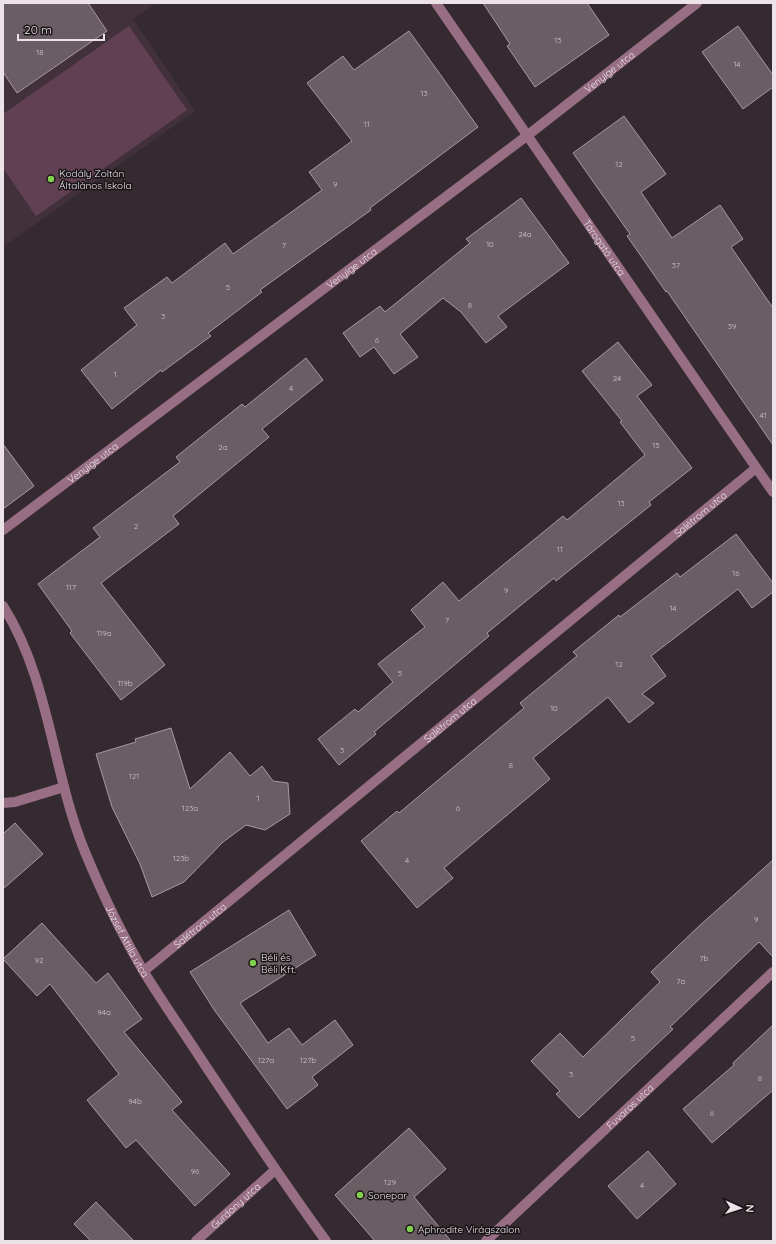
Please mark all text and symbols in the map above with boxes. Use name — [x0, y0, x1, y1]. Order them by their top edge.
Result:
scale bar — [18, 16, 104, 42]
text: 20 m — [24, 22, 52, 37]
house number: 15 — [554, 35, 562, 45]
house number: 18 — [36, 47, 44, 57]
street label: Venyige utca — [581, 48, 637, 95]
house number: 14 — [733, 59, 741, 69]
house number: 13 — [420, 88, 428, 98]
house number: 11 — [364, 119, 370, 129]
house number: 12 — [615, 159, 623, 169]
place label: Kodály Zoltán Általános Iskola — [59, 167, 132, 192]
marker: Kodály Zoltán Általános Iskola — [46, 174, 56, 184]
house number: 9 — [333, 179, 338, 189]
street label: Tárogató utca — [581, 217, 628, 278]
house number: 24a — [518, 229, 532, 239]
house number: 10 — [486, 239, 494, 249]
house number: 7 — [282, 240, 286, 250]
street label: Venyige utca — [323, 245, 379, 291]
house number: 37 — [672, 260, 680, 270]
house number: 5 — [226, 282, 230, 292]
house number: 8 — [468, 300, 472, 310]
house number: 3 — [161, 311, 165, 321]
house number: 39 — [728, 321, 737, 331]
house number: 6 — [375, 335, 380, 345]
house number: 1 — [114, 369, 117, 379]
house number: 24 — [613, 373, 621, 383]
house number: 4 — [289, 383, 293, 393]
house number: 41 — [759, 410, 767, 420]
street label: Venyige utca — [64, 439, 121, 486]
house number: 15 — [652, 440, 660, 450]
house number: 2a — [218, 442, 228, 452]
street label: Salétrom utca — [671, 488, 729, 539]
house number: 13 — [617, 498, 625, 508]
house number: 2 — [134, 521, 139, 531]
house number: 11 — [557, 544, 563, 554]
house number: 16 — [732, 568, 740, 578]
house number: 117 — [66, 582, 76, 592]
house number: 9 — [504, 585, 509, 595]
house number: 14 — [669, 603, 677, 613]
house number: 7 — [445, 615, 449, 625]
house number: 119a — [96, 628, 112, 638]
house number: 12 — [615, 659, 623, 669]
house number: 5 — [398, 668, 402, 678]
house number: 119b — [117, 678, 133, 688]
street label: Salétrom utca — [421, 694, 479, 745]
house number: 10 — [550, 703, 558, 713]
house number: 3 — [340, 745, 344, 755]
house number: 8 — [509, 760, 513, 770]
house number: 121 — [129, 771, 139, 781]
house number: 1 — [257, 793, 260, 803]
house number: 123a — [182, 803, 198, 813]
house number: 6 — [456, 803, 461, 813]
house number: 123b — [173, 853, 189, 863]
house number: 4 — [405, 855, 409, 865]
street label: Salétrom utca — [170, 900, 229, 951]
street label: József Attila utca — [103, 903, 152, 980]
house number: 9 — [754, 914, 759, 924]
place label: Béli és Béli Kft. — [261, 951, 296, 976]
house number: 7b — [700, 953, 709, 963]
house number: 92 — [35, 955, 44, 965]
marker: Béli és Béli Kft. — [248, 958, 258, 968]
house number: 7a — [677, 976, 686, 986]
house number: 94a — [97, 1007, 111, 1017]
house number: 5 — [631, 1033, 635, 1043]
house number: 127a — [258, 1055, 274, 1065]
house number: 127b — [300, 1055, 316, 1065]
house number: 3 — [569, 1069, 573, 1079]
house number: 8 — [758, 1073, 762, 1083]
street label: Fuvaros utca — [603, 1081, 656, 1132]
house number: 94b — [128, 1096, 142, 1106]
house number: 6 — [710, 1108, 715, 1118]
house number: 96 — [191, 1166, 200, 1176]
house number: 129 — [384, 1177, 396, 1187]
street label: Gurdony utca — [208, 1180, 263, 1231]
house number: 4 — [640, 1180, 644, 1190]
north arrow — [720, 1188, 760, 1228]
place label: Sonepar — [368, 1189, 407, 1202]
marker: Sonepar — [355, 1190, 365, 1200]
text: N — [743, 1204, 757, 1213]
place label: Aphrodite Virágszalon — [418, 1223, 520, 1236]
marker: Aphrodite Virágszalon — [405, 1224, 415, 1234]

